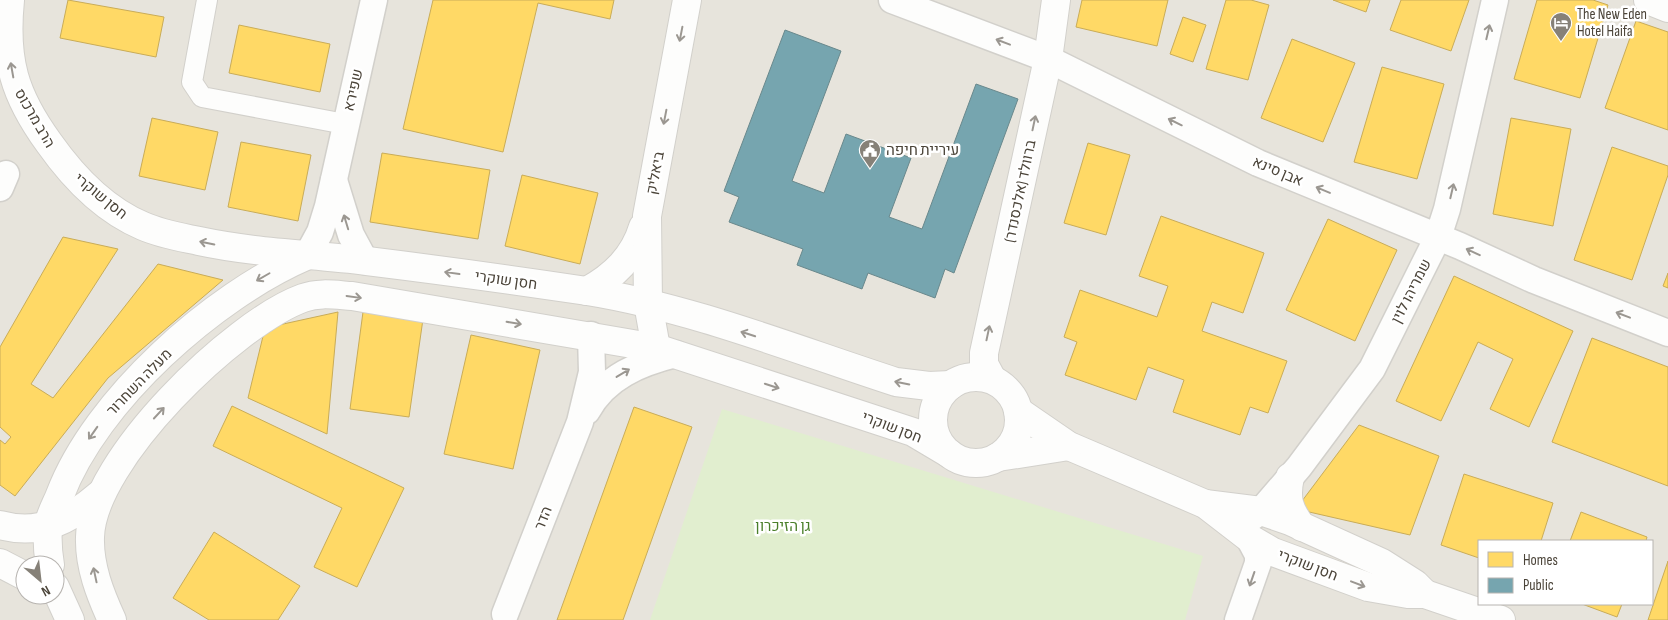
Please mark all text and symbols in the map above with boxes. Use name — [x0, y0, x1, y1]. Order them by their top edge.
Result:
place label: The New Eden Hotel Haifa — [1577, 5, 1647, 41]
hotel icon: The New Eden Hotel Haifa — [1549, 11, 1573, 42]
one-way arrow — [1484, 25, 1493, 41]
one-way arrow — [675, 26, 685, 42]
one-way arrow — [996, 37, 1011, 46]
one-way arrow — [6, 62, 16, 78]
street label: שפירא — [339, 67, 368, 113]
street label: הרב מרכוס — [10, 85, 59, 151]
one-way arrow — [660, 108, 670, 124]
one-way arrow — [1030, 116, 1039, 132]
one-way arrow — [1168, 117, 1183, 127]
public building icon: עיריית חיפה — [858, 138, 882, 169]
street label: ברוולד (אלכסנדר) — [1000, 138, 1041, 244]
place label: עיריית חיפה — [886, 141, 959, 160]
street label: ביאליק — [642, 150, 669, 196]
street label: אבן סינא — [1250, 152, 1306, 191]
street label: חסן שוקרי — [70, 169, 131, 224]
one-way arrow — [1448, 183, 1457, 199]
one-way arrow — [1316, 185, 1331, 194]
one-way arrow — [341, 214, 351, 230]
one-way arrow — [199, 238, 215, 247]
one-way arrow — [1466, 246, 1481, 256]
street label: שמריהו לוין — [1387, 256, 1436, 327]
street label: חסן שוקרי — [473, 267, 538, 294]
one-way arrow — [444, 268, 460, 278]
one-way arrow — [256, 272, 271, 282]
one-way arrow — [346, 292, 362, 302]
one-way arrow — [1616, 309, 1631, 319]
one-way arrow — [506, 318, 522, 328]
one-way arrow — [984, 326, 994, 342]
one-way arrow — [740, 329, 756, 338]
street label: מעלה השחרור — [103, 345, 176, 420]
one-way arrow — [616, 368, 630, 378]
one-way arrow — [895, 378, 911, 388]
one-way arrow — [763, 381, 779, 391]
one-way arrow — [153, 407, 165, 420]
street label: חסן שוקרי — [859, 407, 925, 448]
one-way arrow — [88, 426, 98, 440]
street label: הדר — [530, 504, 557, 533]
park label: גן הזיכרון — [755, 517, 811, 536]
legend — [1478, 540, 1653, 605]
street label: חסן שוקרי — [1275, 545, 1341, 586]
text: Homes — [1523, 551, 1558, 570]
north arrow — [15, 555, 65, 605]
one-way arrow — [90, 567, 99, 583]
one-way arrow — [1247, 570, 1257, 586]
text: Public — [1523, 576, 1554, 595]
one-way arrow — [1350, 580, 1366, 589]
text: N — [39, 582, 53, 600]

